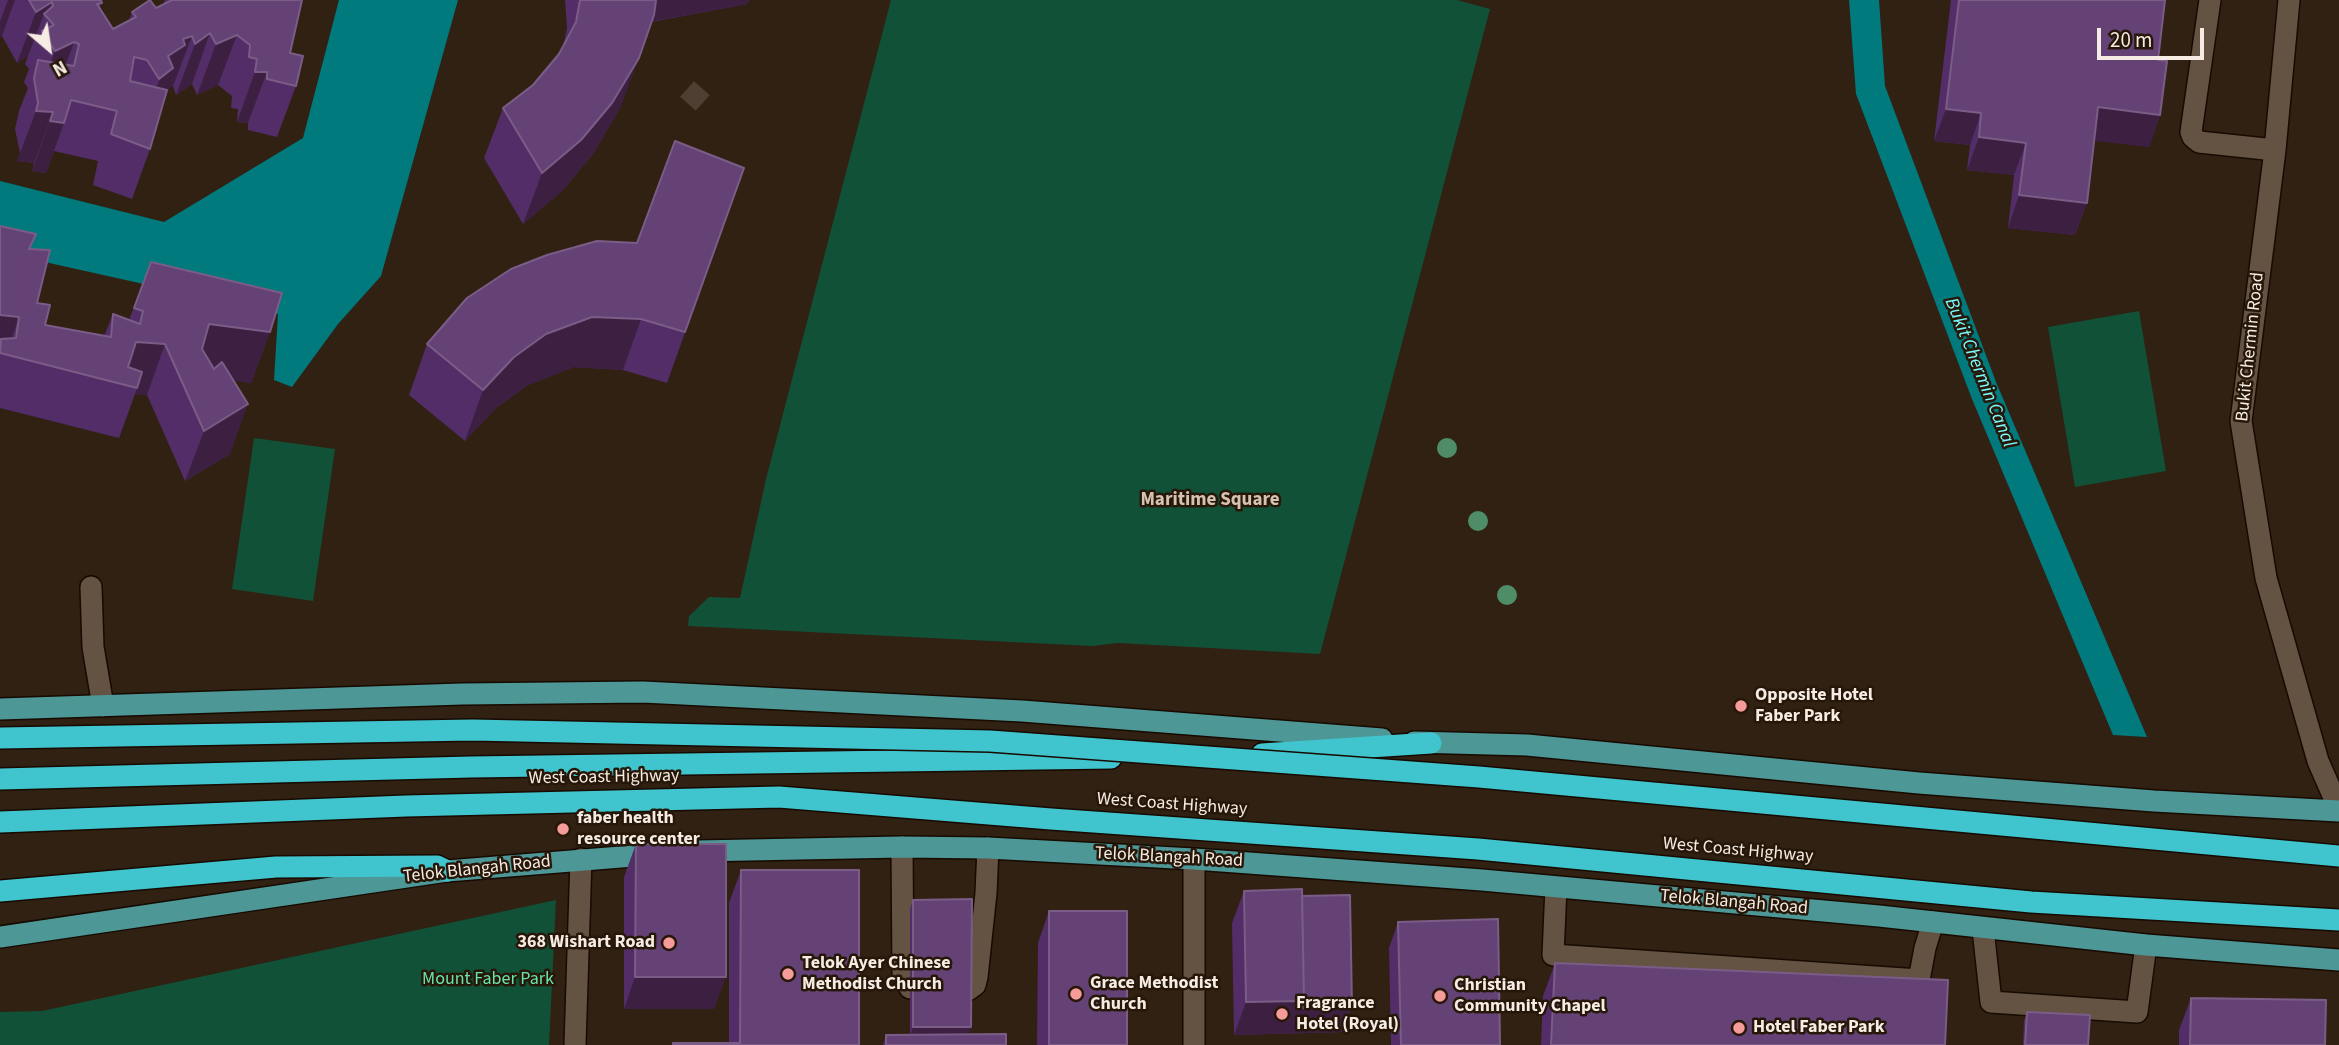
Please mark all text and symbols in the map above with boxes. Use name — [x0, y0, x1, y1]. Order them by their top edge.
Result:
north arrow — [14, 14, 84, 84]
scale bar — [2101, 14, 2208, 58]
text: 20 m — [2110, 25, 2152, 55]
text: N — [47, 53, 72, 83]
street label: Bukit Chermin Road — [2232, 271, 2270, 423]
water label: Bukit Chermin Canal — [1939, 295, 2019, 451]
district label: Maritime Square — [1140, 490, 1280, 512]
place label: Opposite Hotel Faber Park — [1755, 685, 1873, 728]
marker: Opposite Hotel Faber Park — [1733, 698, 1749, 714]
street label: West Coast Highway — [528, 766, 680, 790]
street label: West Coast Highway — [1096, 789, 1248, 821]
place label: faber health resource center — [577, 808, 700, 850]
marker: faber health resource center — [555, 821, 571, 837]
street label: West Coast Highway — [1662, 834, 1814, 868]
street label: Telok Blangah Road — [1094, 843, 1244, 873]
street label: Telok Blangah Road — [402, 852, 552, 888]
street label: Telok Blangah Road — [1659, 886, 1809, 920]
place label: 368 Wishart Road — [517, 932, 655, 954]
marker: 368 Wishart Road — [661, 935, 677, 951]
place label: Telok Ayer Chinese Methodist Church — [802, 953, 951, 996]
marker: Telok Ayer Chinese Methodist Church — [780, 966, 796, 982]
park label: Mount Faber Park — [422, 969, 554, 991]
place label: Grace Methodist Church — [1090, 973, 1218, 1016]
place label: Christian Community Chapel — [1454, 975, 1606, 1018]
marker: Grace Methodist Church — [1068, 986, 1084, 1002]
marker: Christian Community Chapel — [1432, 988, 1448, 1004]
place label: Fragrance Hotel (Royal) — [1296, 993, 1399, 1036]
marker: Fragrance Hotel (Royal) — [1274, 1006, 1290, 1022]
place label: Hotel Faber Park — [1753, 1017, 1885, 1039]
marker: Hotel Faber Park — [1731, 1020, 1747, 1036]

